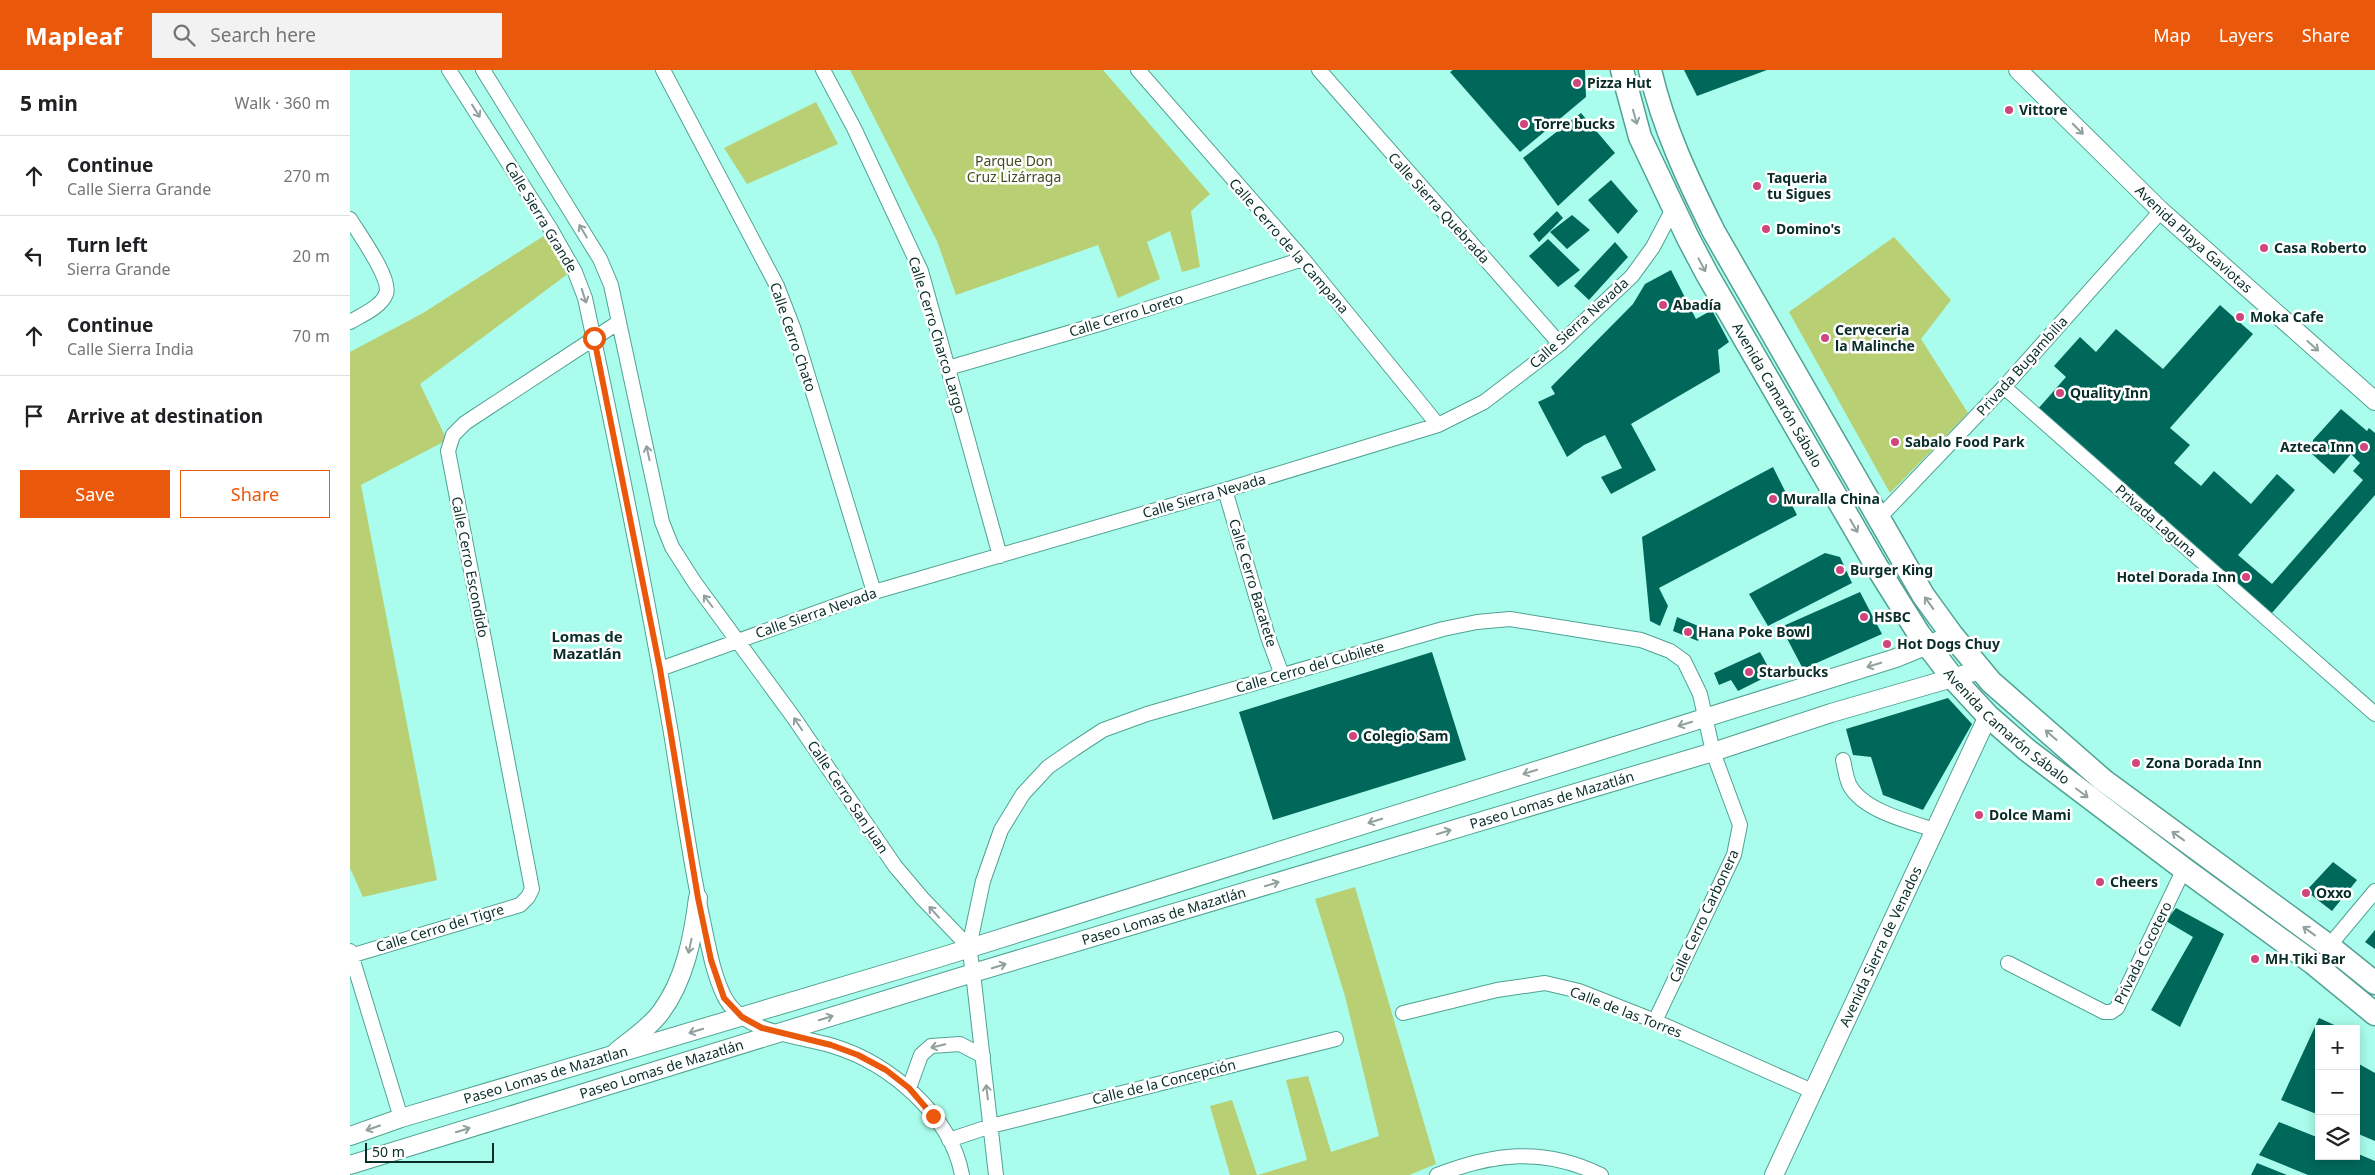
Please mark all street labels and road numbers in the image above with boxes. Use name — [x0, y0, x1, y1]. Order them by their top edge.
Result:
street label: Calle Sierra Quebrada — [1384, 148, 1494, 267]
street label: Calle Sierra Grande — [501, 158, 582, 276]
street label: Calle Cerro de la Campana — [1225, 174, 1354, 317]
street label: Avenida Playa Gaviotas — [2131, 181, 2257, 297]
street label: Calle Cerro Charco Largo — [905, 254, 970, 416]
street label: Calle Sierra Nevada — [1525, 273, 1632, 372]
street label: Calle Cerro Chato — [766, 280, 821, 394]
street label: Calle Cerro Loreto — [1066, 288, 1185, 341]
street label: Privada Bugambilia — [1972, 312, 2071, 419]
street label: Avenida Camarón Sábalo — [1728, 319, 1827, 471]
street label: Calle Sierra Nevada — [1140, 469, 1268, 522]
street label: Privada Laguna — [2112, 480, 2201, 561]
street label: Calle Cerro Escondido — [448, 495, 493, 639]
street label: Calle Cerro Bacatete — [1225, 516, 1282, 649]
street label: Calle Sierra Nevada — [753, 583, 879, 642]
street label: Calle Cerro del Cubilete — [1233, 636, 1386, 697]
street label: Avenida Camarón Sábalo — [1940, 664, 2074, 788]
street label: Calle Cerro San Juan — [804, 737, 893, 857]
street label: Paseo Lomas de Mazatlán — [1467, 766, 1636, 833]
street label: Calle Cerro Carbonera — [1664, 846, 1743, 986]
street label: Avenida Sierra de Venados — [1834, 863, 1926, 1030]
street label: Paseo Lomas de Mazatlán — [1079, 882, 1248, 949]
street label: Privada Cocotero — [2109, 898, 2176, 1007]
street label: Calle Cerro del Tigre — [374, 899, 506, 956]
street label: Calle de las Torres — [1567, 981, 1685, 1042]
street label: Paseo Lomas de Mazatlán — [577, 1034, 746, 1103]
street label: Paseo Lomas de Mazatlan — [461, 1041, 630, 1108]
street label: Calle de la Concepción — [1090, 1054, 1238, 1109]

